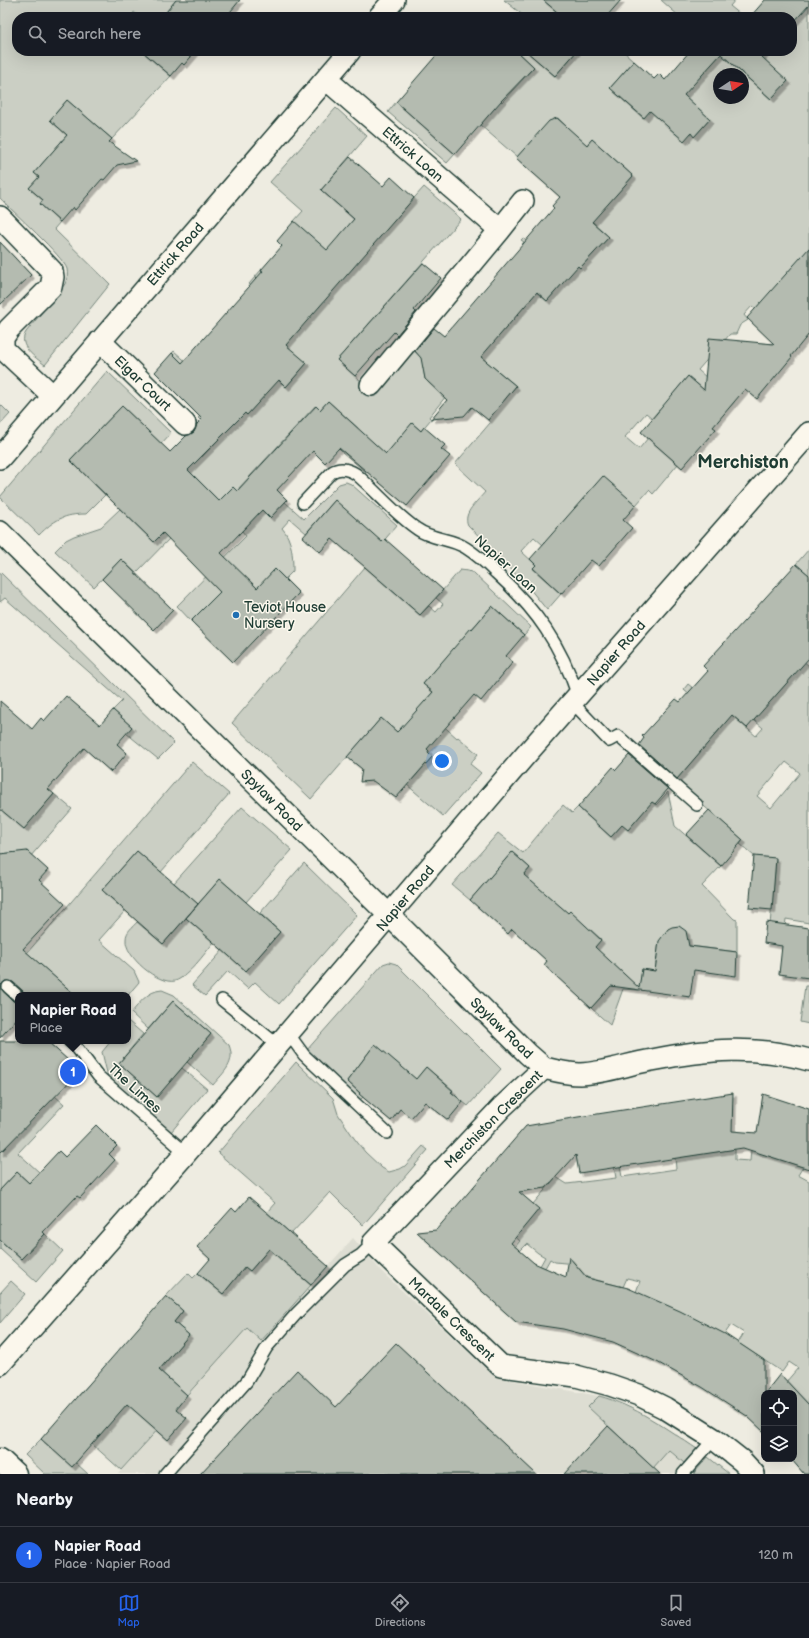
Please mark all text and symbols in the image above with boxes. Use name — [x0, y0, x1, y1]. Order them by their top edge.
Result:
search box — [12, 12, 797, 56]
icon: search — [26, 23, 48, 45]
text: Search here — [58, 25, 141, 44]
north arrow — [713, 68, 749, 104]
street label: Ettrick Loan — [379, 123, 447, 186]
street label: Ettrick Road — [143, 219, 207, 289]
street label: Elgar Court — [111, 352, 175, 415]
district label: Merchiston — [697, 452, 789, 473]
street label: Napier Loan — [471, 532, 541, 597]
place label: Teviot House Nursery — [244, 599, 326, 632]
marker: Teviot House Nursery — [231, 610, 241, 620]
street label: Napier Road — [583, 617, 649, 689]
your location — [432, 751, 452, 771]
street label: Spylaw Road — [237, 766, 306, 835]
street label: Napier Road — [373, 862, 438, 935]
popup — [15, 992, 131, 1044]
street label: Spylaw Road — [467, 994, 537, 1063]
text: Napier Road — [29, 1001, 117, 1020]
text: Place — [29, 1020, 62, 1036]
pin: 1 — [60, 1057, 86, 1087]
street label: The Limes — [104, 1060, 165, 1117]
street label: Merchiston Crescent — [441, 1066, 547, 1172]
street label: Mardale Crescent — [405, 1274, 499, 1365]
map controls — [761, 1390, 797, 1462]
button: locate — [761, 1390, 797, 1426]
button: layers — [761, 1426, 797, 1462]
text: Nearby — [16, 1490, 73, 1510]
text: Napier Road — [54, 1537, 141, 1556]
text: 1 — [26, 1547, 32, 1563]
text: 120 m — [758, 1547, 793, 1563]
text: Place · Napier Road — [54, 1556, 171, 1572]
tab: Map — [118, 1592, 140, 1629]
tab: Directions — [375, 1592, 425, 1629]
tab: Saved — [661, 1592, 691, 1629]

